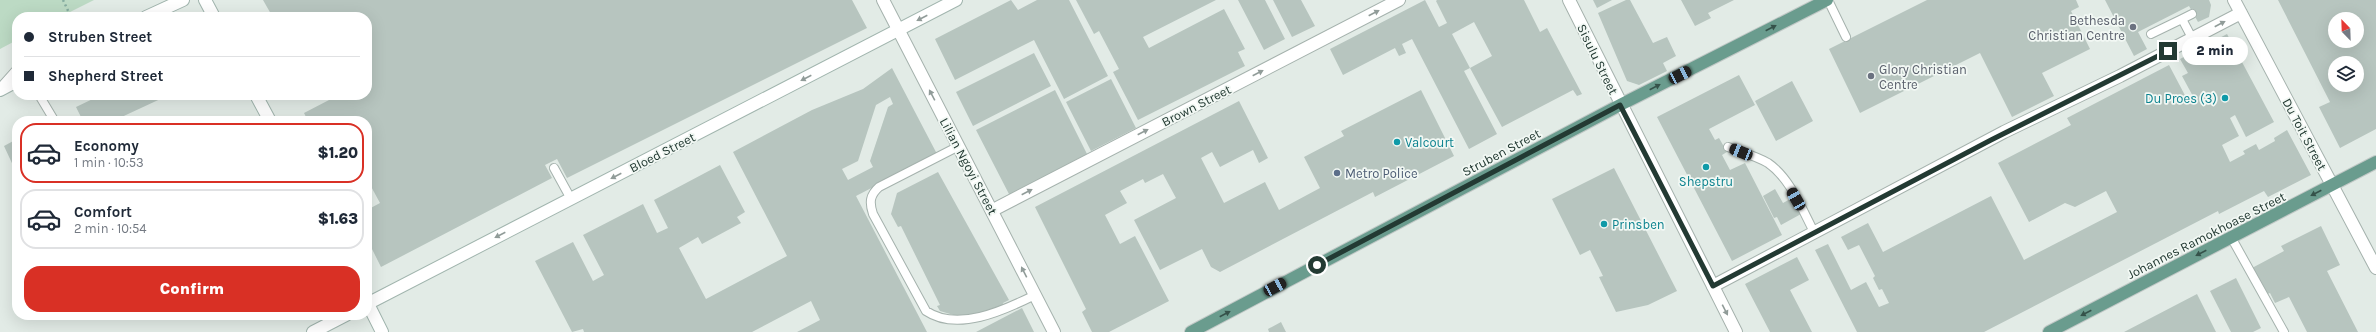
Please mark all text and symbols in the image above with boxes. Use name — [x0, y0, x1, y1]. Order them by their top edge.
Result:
one-way arrow — [1368, 10, 1380, 16]
north arrow — [2328, 12, 2364, 48]
map controls — [2328, 12, 2364, 92]
place label: Bethesda Christian Centre — [2028, 13, 2125, 43]
one-way arrow — [916, 15, 927, 21]
one-way arrow — [2214, 20, 2226, 27]
street label: Sisulu Street — [1574, 21, 1621, 97]
marker: Bethesda Christian Centre — [2128, 22, 2138, 32]
one-way arrow — [1765, 25, 1777, 32]
text: Struben Street — [48, 28, 152, 46]
callout: 2 min — [2182, 37, 2248, 65]
route end — [2159, 42, 2177, 60]
text: 2 min — [2196, 43, 2234, 58]
button: layers — [2328, 56, 2364, 92]
place label: Glory Christian Centre — [1879, 62, 1967, 92]
car — [1667, 64, 1693, 86]
text: Shepherd Street — [48, 67, 163, 85]
one-way arrow — [1253, 69, 1264, 76]
marker: Glory Christian Centre — [1866, 71, 1876, 81]
one-way arrow — [800, 74, 812, 81]
street label: Brown Street — [1159, 81, 1234, 129]
one-way arrow — [1649, 84, 1661, 91]
one-way arrow — [929, 89, 935, 100]
place label: Du Proes (3) — [2145, 91, 2217, 106]
marker: Du Proes (3) — [2220, 93, 2230, 103]
street label: Du Toit Street — [2279, 96, 2330, 173]
street label: Lilian Ngoyi Street — [937, 115, 1000, 217]
street label: Struben Street — [1460, 126, 1543, 179]
street label: Bloed Street — [627, 129, 698, 175]
one-way arrow — [1137, 129, 1149, 136]
icon: car — [26, 135, 62, 171]
place label: Valcourt — [1405, 135, 1454, 150]
text: Economy — [74, 137, 139, 155]
marker: Valcourt — [1392, 137, 1402, 147]
car — [1728, 142, 1754, 162]
text: $1.20 — [318, 144, 358, 162]
text: 1 min · 10:53 — [74, 155, 144, 170]
marker: Shepstru — [1701, 162, 1711, 172]
place label: Metro Police — [1345, 166, 1418, 181]
marker: Metro Police — [1332, 168, 1342, 178]
one-way arrow — [610, 172, 622, 179]
place label: Shepstru — [1679, 174, 1733, 189]
car — [1785, 186, 1807, 212]
one-way arrow — [1022, 189, 1033, 195]
street label: Johannes Ramokhoase Street — [2125, 189, 2288, 282]
one-way arrow — [2311, 190, 2322, 196]
icon: car — [26, 201, 62, 237]
text: Comfort — [74, 203, 132, 221]
text: $1.63 — [318, 210, 358, 228]
place label: Prinsben — [1612, 217, 1665, 232]
marker: Prinsben — [1599, 219, 1609, 229]
text: 2 min · 10:54 — [74, 221, 147, 236]
one-way arrow — [495, 232, 506, 238]
one-way arrow — [2195, 250, 2207, 256]
route start — [1308, 256, 1326, 274]
button: Confirm — [24, 266, 360, 312]
one-way arrow — [1021, 266, 1027, 278]
car — [1262, 276, 1288, 298]
one-way arrow — [1722, 304, 1728, 316]
one-way arrow — [1219, 310, 1231, 317]
one-way arrow — [2080, 310, 2091, 316]

